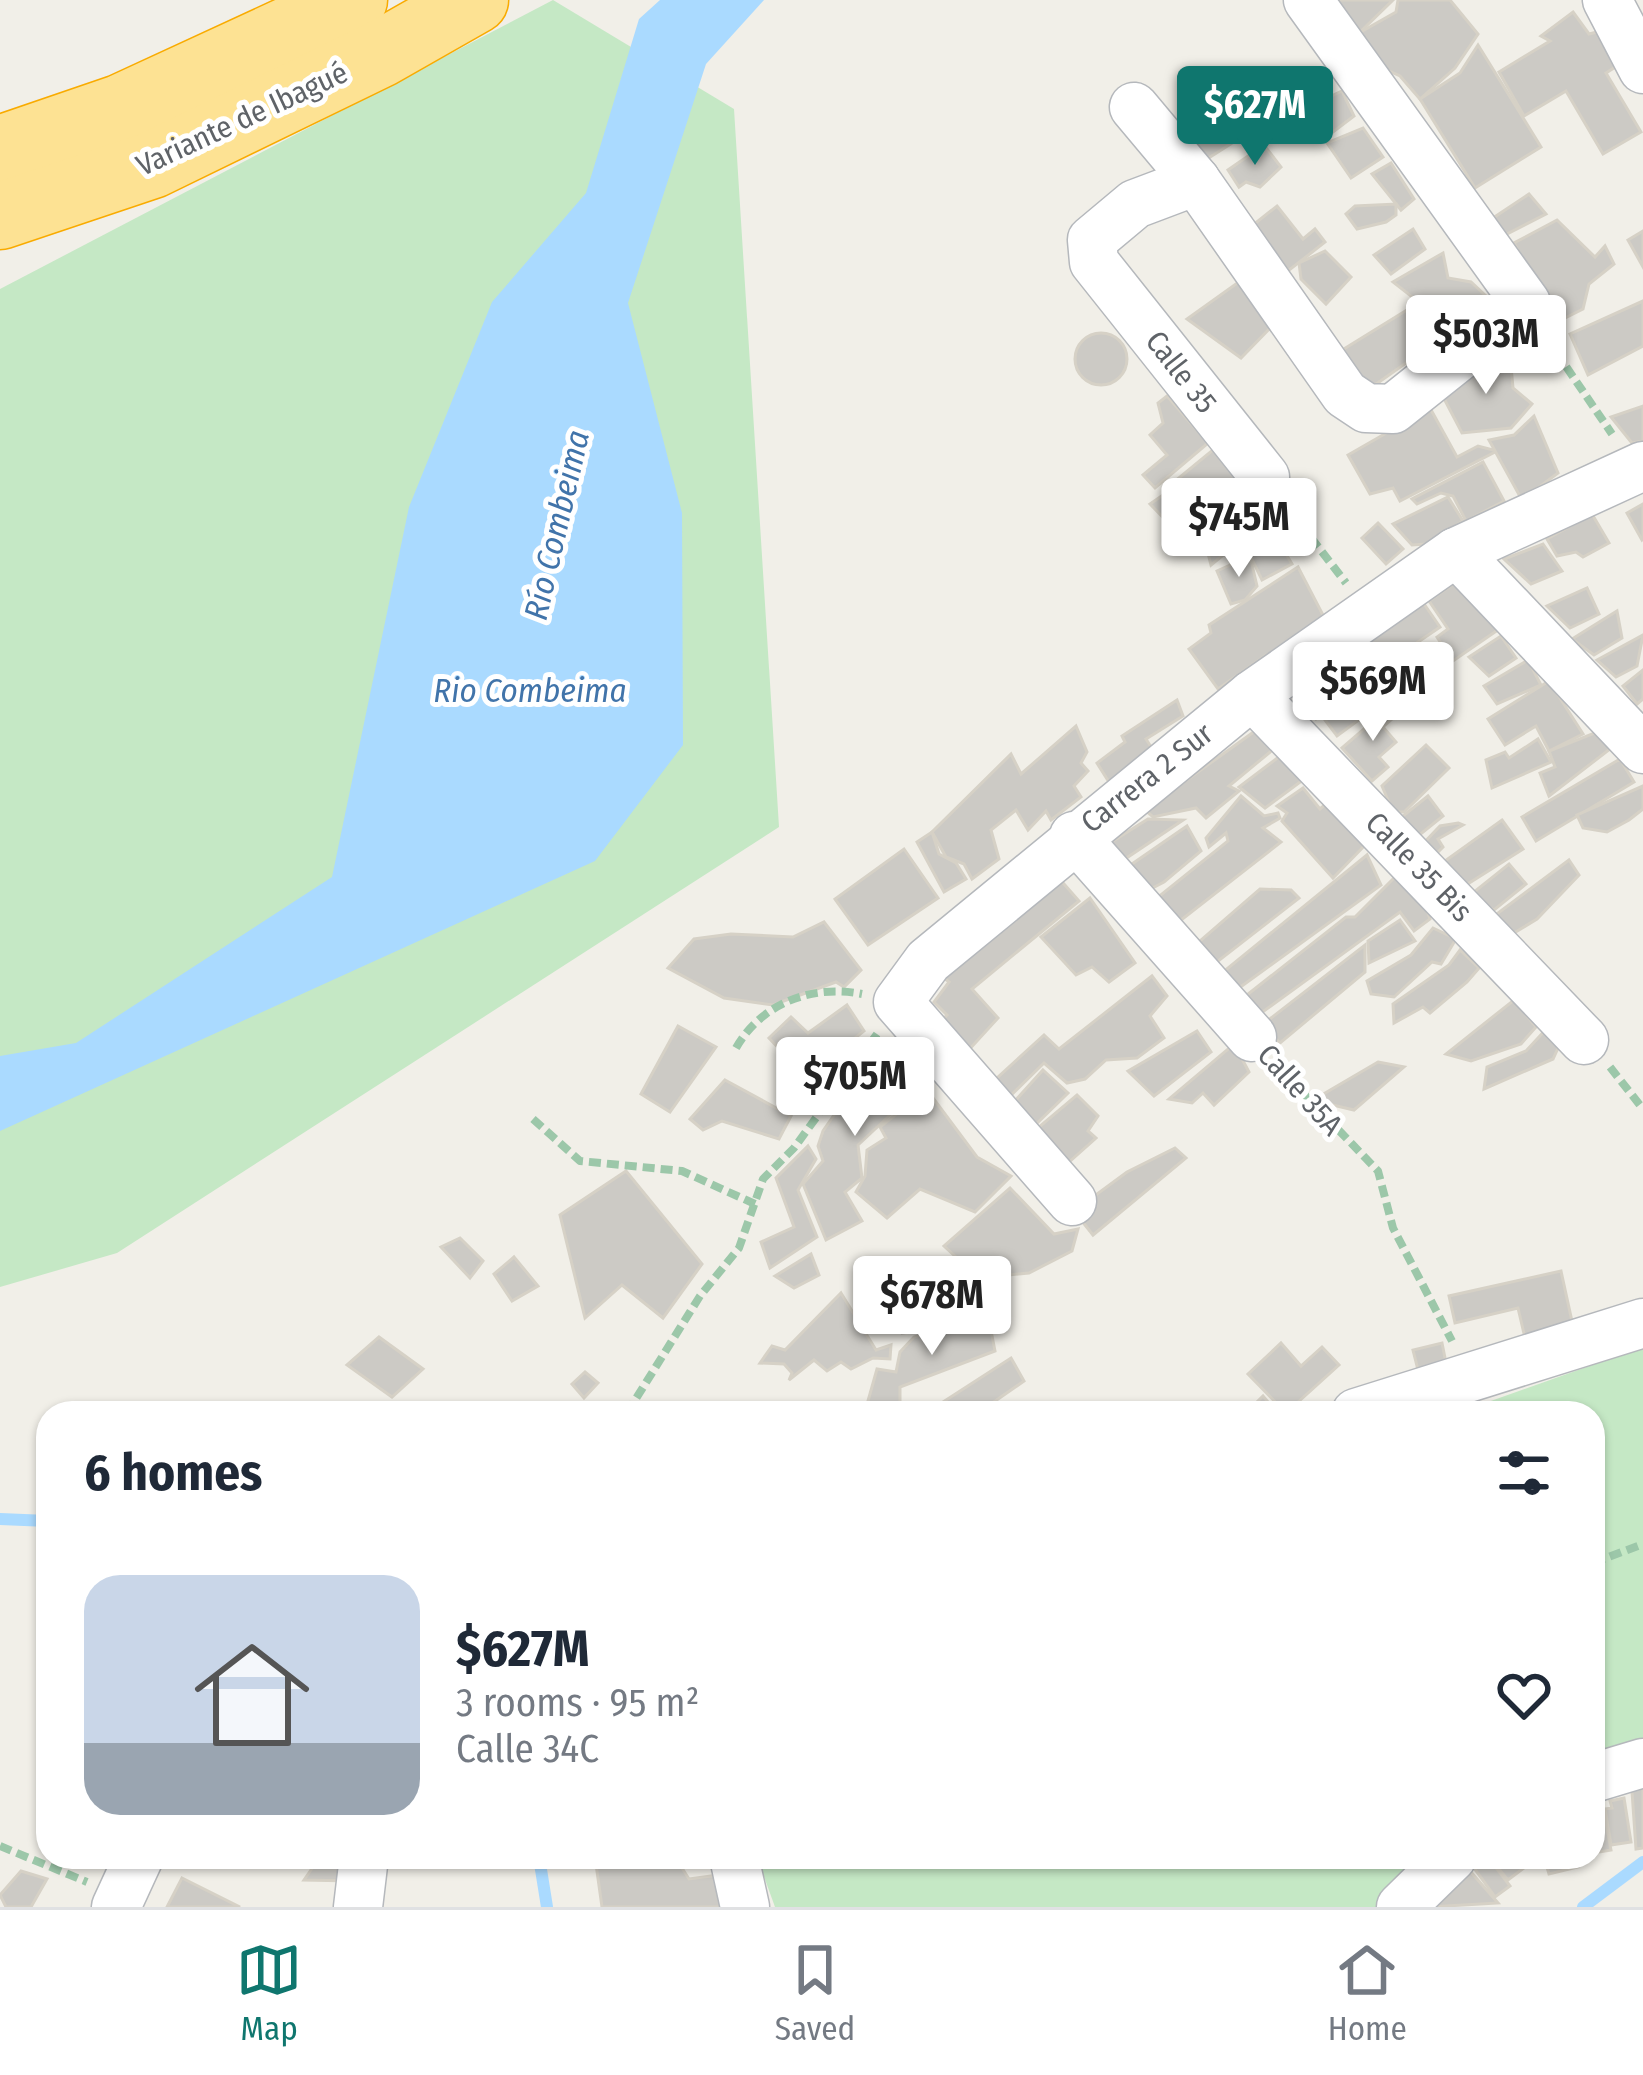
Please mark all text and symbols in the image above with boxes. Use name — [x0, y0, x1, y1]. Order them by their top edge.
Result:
street label: Variante de Ibagué — [131, 54, 353, 184]
pin: $627M — [1171, 66, 1339, 168]
text: $627M — [1204, 82, 1306, 128]
pin: $503M — [1402, 295, 1570, 397]
text: $503M — [1433, 311, 1539, 357]
street label: Calle 35 — [1138, 324, 1224, 420]
water label: Río Combeima — [516, 426, 598, 624]
pin: $745M — [1155, 478, 1323, 580]
text: $745M — [1188, 494, 1290, 540]
pin: $569M — [1289, 642, 1457, 744]
text: $569M — [1320, 658, 1426, 704]
water label: Rio Combeima — [433, 671, 627, 711]
street label: Carrera 2 Sur — [1074, 715, 1220, 841]
street label: Calle 35 Bis — [1358, 805, 1480, 929]
pin: $705M — [771, 1037, 939, 1139]
street label: Calle 35A — [1250, 1037, 1350, 1143]
text: $705M — [803, 1053, 907, 1099]
pin: $678M — [848, 1256, 1016, 1358]
text: $678M — [880, 1272, 984, 1318]
icon: filters — [1491, 1440, 1557, 1506]
text: 6 homes — [84, 1442, 262, 1504]
text: $627M — [456, 1618, 589, 1680]
icon: home — [180, 1623, 324, 1767]
icon: heart — [1491, 1662, 1557, 1728]
text: 3 rooms · 95 m² — [456, 1680, 699, 1726]
text: Calle 34C — [456, 1726, 599, 1772]
tab: Map — [236, 1937, 302, 2049]
tab: Saved — [775, 1937, 855, 2049]
tab: Home — [1328, 1937, 1407, 2049]

